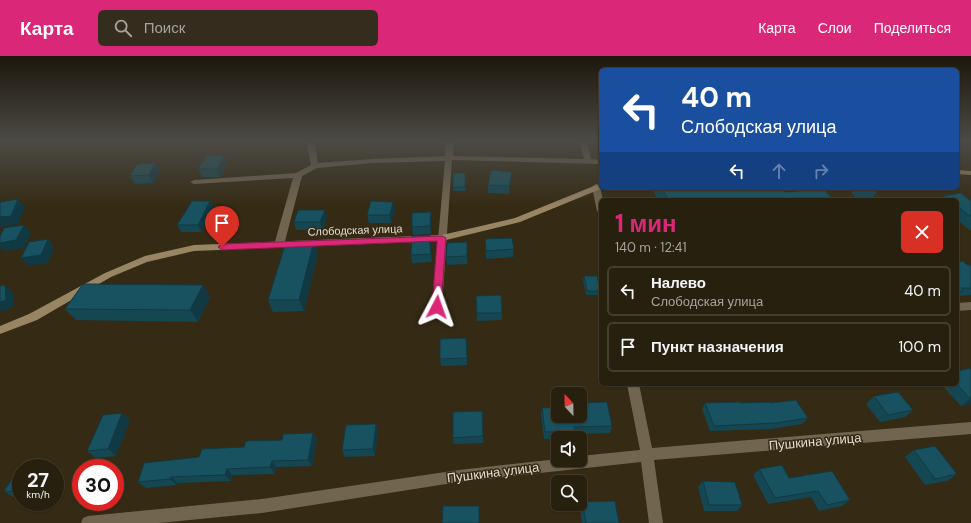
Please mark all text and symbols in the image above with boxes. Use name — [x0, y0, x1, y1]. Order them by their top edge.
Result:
search box — [98, 10, 378, 46]
text: Карта — [20, 16, 74, 41]
icon: search — [112, 17, 134, 39]
text: Поиск — [144, 18, 185, 38]
text: Карта — [758, 19, 796, 37]
text: Слои — [818, 19, 852, 37]
text: Поделиться — [874, 19, 951, 37]
text: 40 m — [681, 79, 752, 116]
icon: left — [615, 84, 667, 136]
text: Слободская улица — [681, 115, 836, 139]
icon: left — [726, 160, 748, 182]
icon: ahead — [768, 160, 790, 182]
icon: right — [810, 160, 832, 182]
pin — [205, 206, 239, 247]
text: 1 мин — [615, 208, 676, 239]
button: close — [901, 211, 943, 253]
icon: arrive — [211, 212, 233, 234]
street label: Слободская улица — [307, 221, 404, 239]
text: 140 m · 12:41 — [615, 239, 687, 256]
text: Налево — [651, 273, 706, 293]
icon: left — [617, 280, 639, 302]
text: 40 m — [904, 281, 941, 301]
position arrow — [416, 286, 458, 328]
text: Слободская улица — [651, 293, 763, 310]
icon: arrive — [617, 336, 639, 358]
text: Пункт назначения — [651, 337, 784, 357]
text: 100 m — [898, 337, 941, 357]
north arrow — [551, 387, 587, 423]
map controls — [551, 387, 587, 511]
street label: Пушкина улица — [768, 429, 863, 454]
button: sound — [551, 431, 587, 467]
street label: Пушкина улица — [446, 458, 541, 487]
speed limit sign: 30 — [72, 459, 124, 511]
text: 27 — [27, 467, 49, 493]
button: search — [551, 475, 587, 511]
text: km/h — [26, 488, 50, 501]

